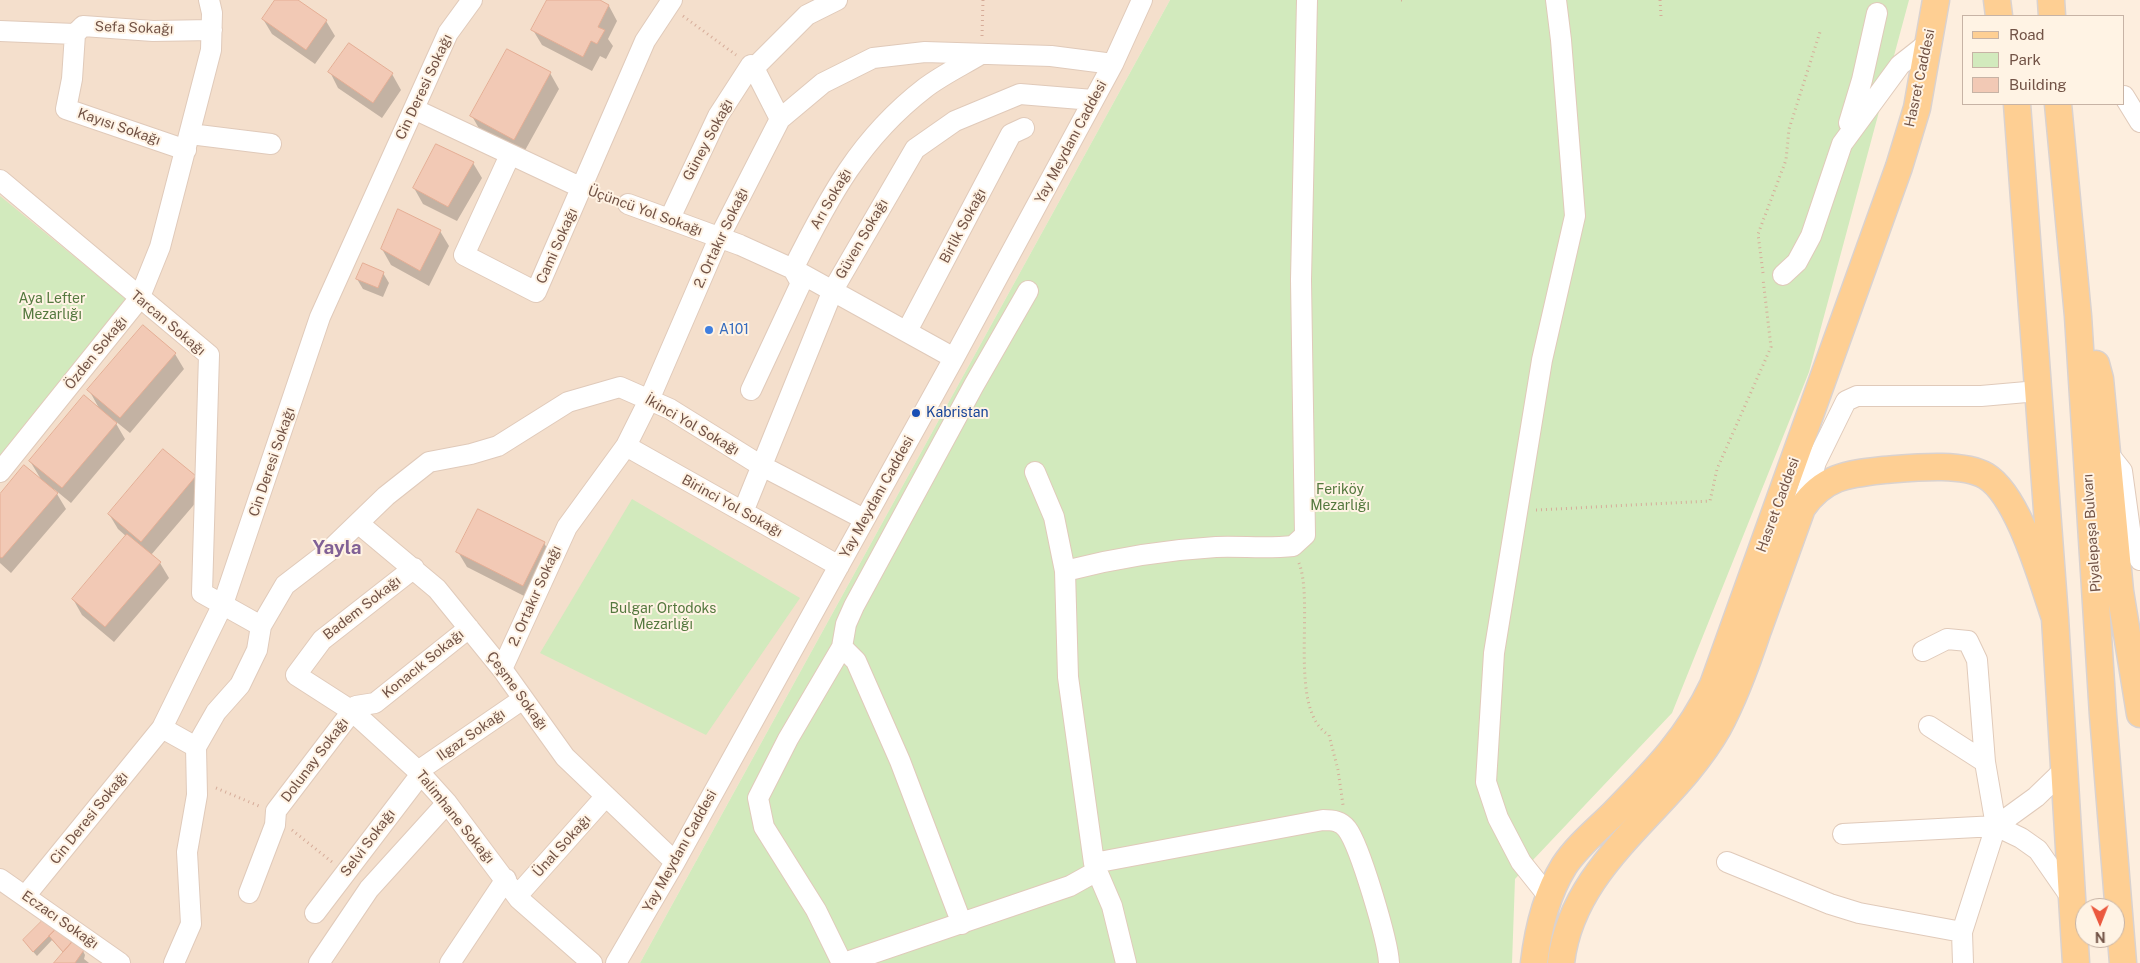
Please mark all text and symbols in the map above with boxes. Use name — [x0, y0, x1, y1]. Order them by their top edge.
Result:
legend — [1962, 15, 2125, 105]
street label: Sefa Sokağı — [94, 18, 174, 38]
text: Road — [2009, 26, 2045, 43]
street label: Hasret Caddesi — [1901, 28, 1939, 128]
street label: Cin Deresi Sokağı — [392, 32, 456, 142]
text: Park — [2009, 51, 2041, 68]
text: Building — [2009, 76, 2067, 93]
street label: Yay Meydanı Caddesi — [1031, 78, 1111, 206]
street label: Güney Sokağı — [679, 96, 737, 184]
street label: Kayısı Sokağı — [75, 105, 163, 149]
street label: Arı Sokağı — [807, 166, 855, 232]
street label: Üçüncü Yol Sokağı — [585, 182, 705, 240]
street label: 2. Ortakır Sokağı — [690, 185, 752, 291]
street label: Birlik Sokağı — [936, 186, 990, 266]
street label: Güven Sokağı — [832, 196, 892, 282]
street label: Cami Sokağı — [533, 206, 581, 286]
street label: Tarcan Sokağı — [127, 287, 209, 359]
park label: Aya Lefter Mezarlığı — [19, 291, 85, 324]
street label: Özden Sokağı — [61, 313, 131, 393]
place label: A101 — [719, 322, 749, 338]
marker: A101 — [703, 324, 715, 336]
street label: İkinci Yol Sokağı — [642, 391, 742, 459]
street label: Cin Deresi Sokağı — [245, 405, 299, 519]
place label: Kabristan — [926, 405, 989, 421]
marker: Kabristan — [910, 407, 922, 419]
street label: Yay Meydanı Caddesi — [836, 433, 918, 561]
street label: Hasret Caddesi — [1753, 455, 1803, 555]
street label: Birinci Yol Sokağı — [679, 471, 785, 541]
street label: Piyalepaşa Bulvarı — [2079, 473, 2105, 593]
park label: Feriköy Mezarlığı — [1310, 482, 1370, 514]
district label: Yayla — [312, 537, 362, 559]
street label: 2. Ortakır Sokağı — [505, 543, 565, 649]
street label: Badem Sokağı — [320, 573, 404, 643]
park label: Bulgar Ortodoks Mezarlığı — [610, 601, 716, 634]
street label: Konacık Sokağı — [379, 626, 467, 702]
street label: Çeşme Sokağı — [483, 649, 551, 733]
street label: Ilgaz Sokağı — [434, 705, 508, 765]
street label: Dolunay Sokağı — [278, 715, 352, 805]
street label: Talimhane Sokağı — [412, 767, 498, 867]
street label: Cin Deresi Sokağı — [46, 768, 132, 868]
street label: Yay Meydanı Caddesi — [639, 787, 721, 915]
street label: Selvi Sokağı — [337, 806, 399, 880]
street label: Ünal Sokağı — [530, 811, 594, 881]
street label: Eczacı Sokağı — [18, 887, 102, 953]
north arrow — [2075, 898, 2125, 948]
text: N — [2095, 929, 2106, 945]

